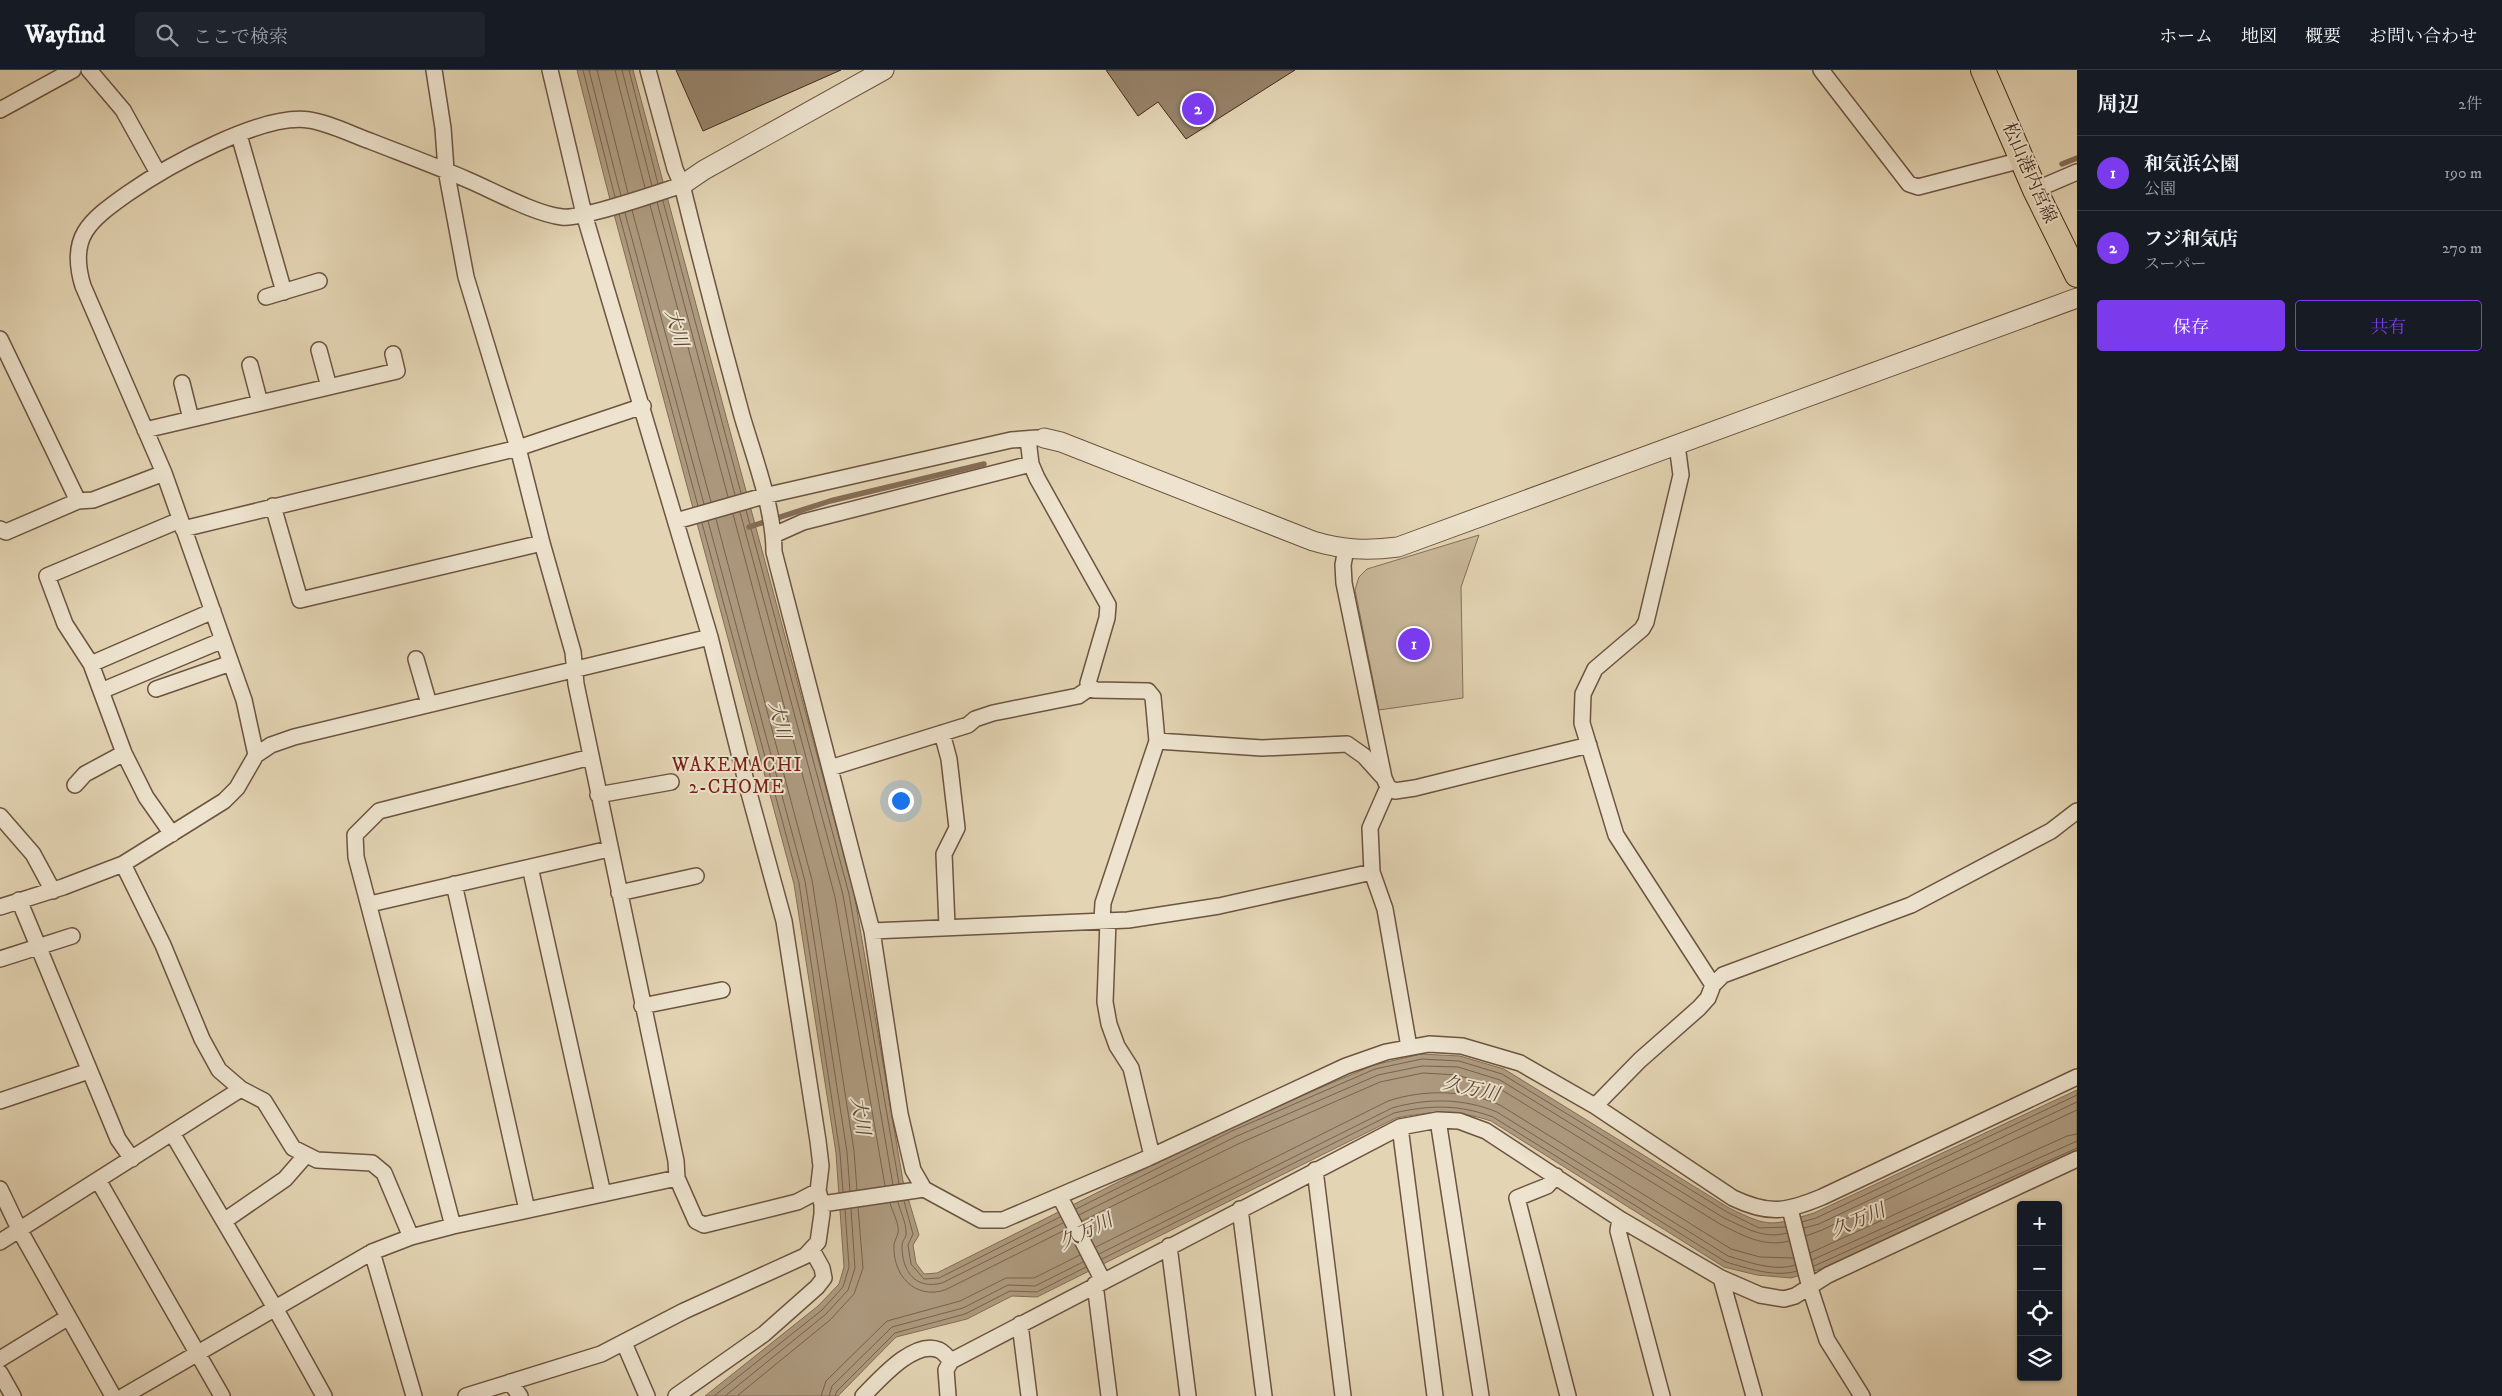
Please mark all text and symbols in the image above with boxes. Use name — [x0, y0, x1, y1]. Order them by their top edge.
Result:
search box — [135, 12, 485, 57]
text: Wayfind — [25, 20, 105, 50]
icon: search — [153, 21, 181, 49]
text: ここで検索 — [193, 26, 288, 49]
text: ホーム — [2159, 26, 2213, 48]
text: 地図 — [2241, 26, 2277, 48]
text: 概要 — [2305, 26, 2341, 48]
text: お問い合わせ — [2369, 26, 2477, 48]
pin: 2 — [1182, 90, 1214, 128]
text: 周辺 — [2097, 92, 2139, 118]
text: 2件 — [2458, 94, 2482, 114]
street label: 松山港内宮線 — [1997, 119, 2061, 227]
text: 和気浜公園 — [2144, 153, 2239, 176]
text: 1 — [2110, 163, 2116, 183]
text: 190 m — [2444, 163, 2482, 183]
text: 公園 — [2144, 179, 2176, 199]
text: フジ和気店 — [2144, 228, 2238, 251]
text: 2 — [2109, 238, 2117, 258]
text: 270 m — [2442, 238, 2482, 258]
text: スーパー — [2144, 254, 2206, 274]
button: 保存 — [2097, 300, 2285, 351]
button: 共有 — [2295, 300, 2482, 351]
water label: 大川 — [660, 307, 693, 351]
pin: 1 — [1398, 625, 1430, 663]
water label: 大川 — [763, 699, 795, 743]
district label: WAKEMACHI 2-CHOME — [671, 754, 802, 799]
your location — [888, 788, 914, 814]
water label: 久万川 — [1441, 1071, 1503, 1107]
water label: 大川 — [846, 1095, 875, 1139]
water label: 久万川 — [1827, 1198, 1891, 1243]
map controls — [2017, 1201, 2062, 1381]
button: + — [2017, 1201, 2062, 1246]
water label: 久万川 — [1055, 1208, 1118, 1255]
button: − — [2017, 1246, 2062, 1291]
button: locate — [2017, 1291, 2062, 1336]
button: layers — [2017, 1336, 2062, 1381]

